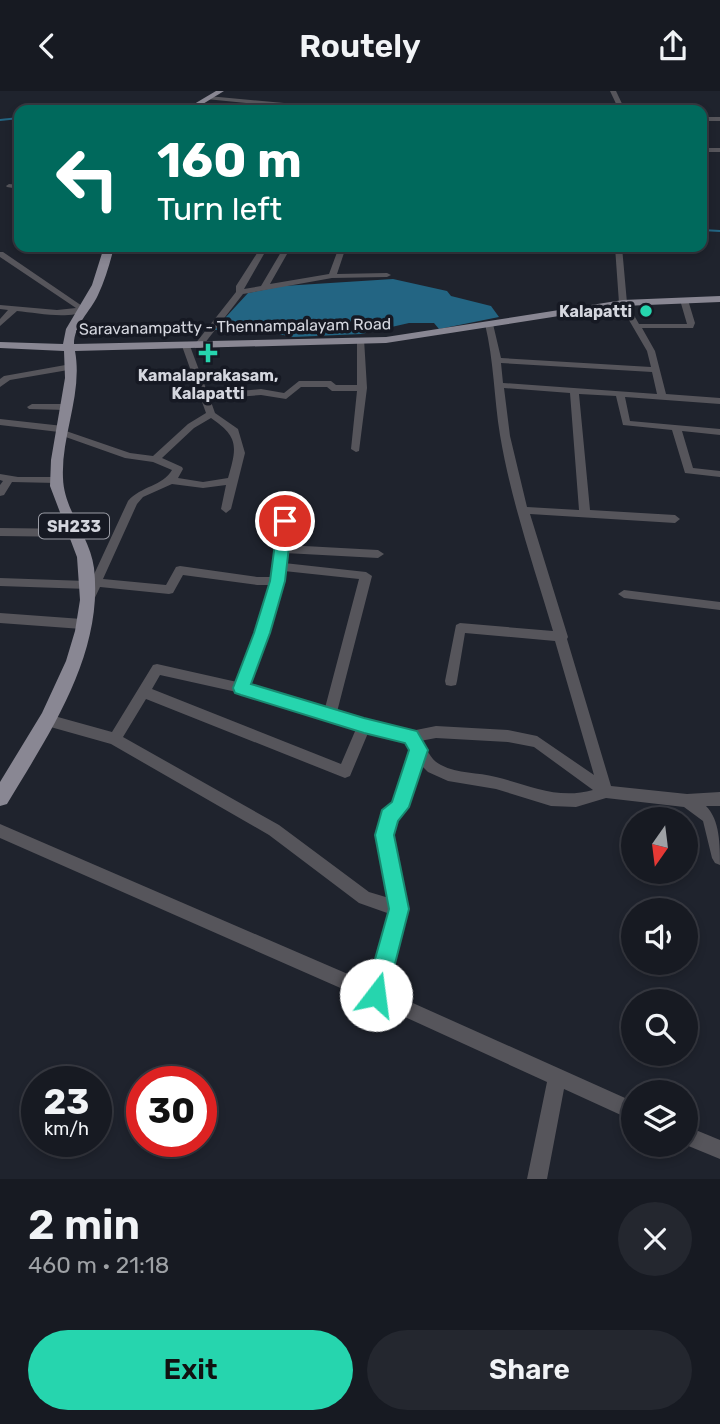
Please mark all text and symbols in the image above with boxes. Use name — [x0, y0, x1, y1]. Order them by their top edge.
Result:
icon: back — [28, 27, 66, 65]
text: Routely — [299, 27, 421, 65]
icon: share — [654, 27, 692, 65]
text: 160 m — [157, 131, 302, 189]
icon: left — [42, 133, 133, 224]
text: Turn left — [157, 190, 282, 228]
place label: Kalapatti — [559, 302, 632, 321]
marker: Kalapatti — [638, 303, 654, 319]
street label: Saravanampatty - Thennampalayam Road — [79, 314, 391, 339]
marker: Kamalaprakasam, Kalapatti — [198, 343, 218, 363]
place label: Kamalaprakasam, Kalapatti — [138, 366, 278, 403]
pin — [255, 491, 315, 551]
icon: arrive — [266, 502, 304, 540]
road number: SH233 — [39, 513, 109, 539]
north arrow — [621, 807, 698, 884]
map controls — [621, 807, 698, 1157]
button: sound — [621, 898, 698, 975]
position arrow — [339, 958, 413, 1032]
button: search — [621, 989, 698, 1066]
speed limit sign: 30 — [126, 1066, 217, 1157]
button: layers — [621, 1080, 698, 1157]
text: 23 — [44, 1081, 89, 1123]
text: km/h — [44, 1118, 89, 1140]
text: 2 min — [28, 1200, 140, 1250]
button: close — [618, 1202, 692, 1276]
text: 460 m · 21:18 — [28, 1251, 169, 1279]
button: Exit — [28, 1330, 353, 1410]
button: Share — [367, 1330, 692, 1410]

